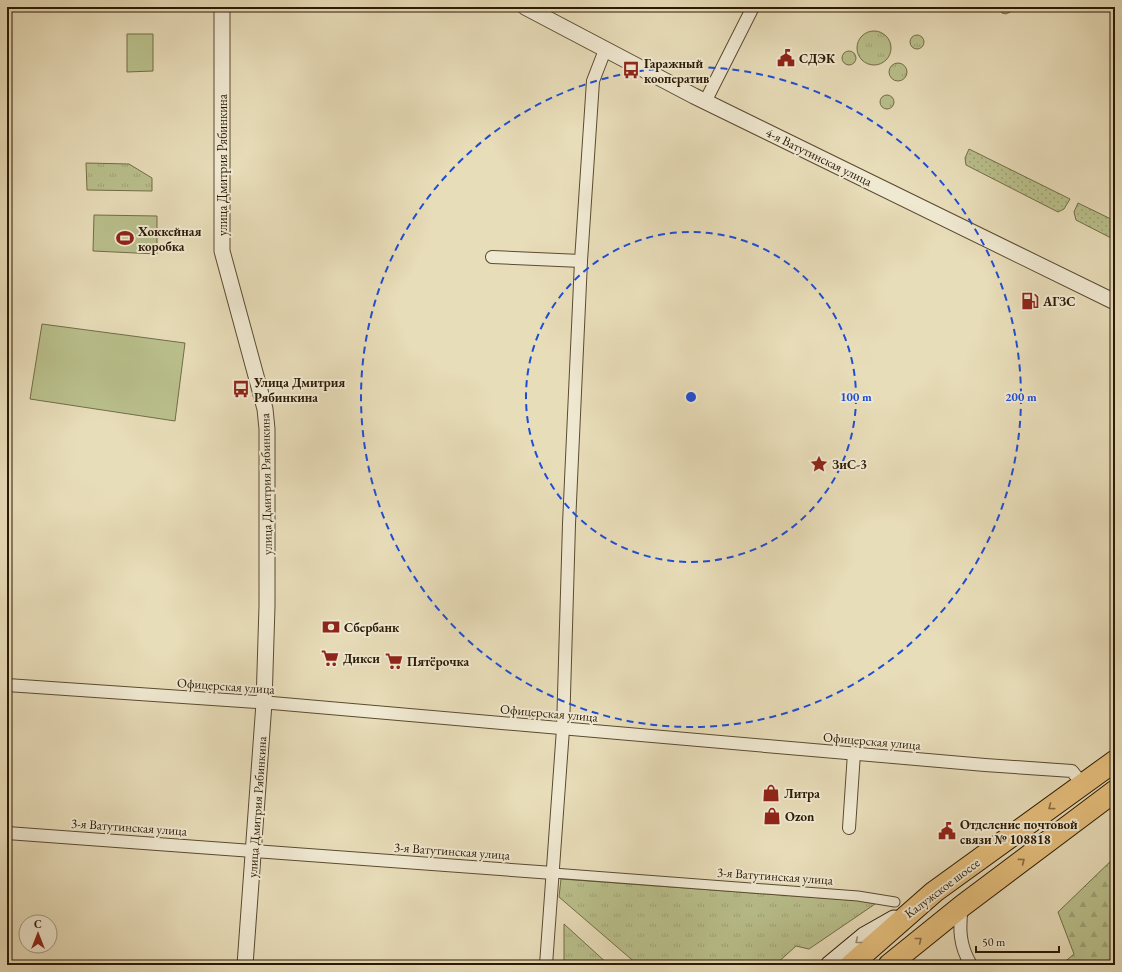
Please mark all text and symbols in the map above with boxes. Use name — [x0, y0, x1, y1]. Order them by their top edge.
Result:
public building icon: СДЭК — [776, 48, 796, 68]
place label: СДЭК — [799, 50, 836, 67]
place label: Гаражный кооператив — [644, 55, 709, 87]
bus stop icon: Гаражный кооператив — [621, 60, 641, 80]
street label: улица Дмитрия Рябинкина — [214, 93, 231, 236]
street label: 4-я Ватутинская улица — [763, 124, 876, 190]
place label: Хоккейная коробка — [137, 223, 201, 255]
sports icon: Хоккейная коробка — [115, 228, 135, 248]
fuel station icon: АГЗС — [1020, 291, 1040, 311]
place label: АГЗС — [1042, 293, 1076, 310]
place label: Улица Дмитрия Рябинкина — [253, 374, 345, 406]
bus stop icon: Улица Дмитрия Рябинкина — [231, 379, 251, 399]
text: 100 m — [840, 389, 872, 405]
text: 200 m — [1005, 389, 1037, 405]
centre of rings — [684, 390, 698, 404]
street label: улица Дмитрия Рябинкина — [256, 412, 276, 555]
place icon: ЗиС-3 — [809, 454, 829, 474]
place label: ЗиС-3 — [832, 456, 867, 473]
bank icon: Сбербанк — [321, 617, 341, 637]
place label: Сбербанк — [344, 619, 400, 636]
supermarket icon: Дикси — [320, 648, 340, 668]
place label: Дикси — [343, 650, 380, 667]
supermarket icon: Пятёрочка — [384, 651, 404, 671]
place label: Пятёрочка — [407, 653, 470, 670]
street label: Офицерская улица — [177, 674, 276, 698]
street label: Офицерская улица — [499, 700, 599, 726]
street label: Офицерская улица — [822, 728, 922, 754]
street label: улица Дмитрия Рябинкина — [244, 735, 270, 878]
shop icon: Литра — [761, 783, 781, 803]
place label: Литра — [784, 785, 820, 802]
one-way arrow — [1049, 802, 1056, 809]
shop icon: Ozon — [762, 806, 782, 826]
place label: Ozon — [785, 808, 815, 825]
street label: 3-я Ватутинская улица — [71, 814, 188, 840]
place label: Отделение почтовой связи № 108818 — [960, 816, 1078, 848]
public building icon: Отделение почтовой связи № 108818 — [937, 821, 957, 841]
street label: 3-я Ватутинская улица — [394, 838, 511, 864]
street label: Калужское шоссе — [901, 854, 983, 922]
one-way arrow — [1018, 858, 1025, 865]
street label: 3-я Ватутинская улица — [717, 863, 834, 889]
north arrow — [18, 914, 58, 954]
text: С — [34, 917, 42, 931]
scale bar — [976, 928, 1059, 954]
text: 50 m — [982, 934, 1006, 950]
one-way arrow — [855, 937, 862, 944]
one-way arrow — [914, 938, 922, 945]

